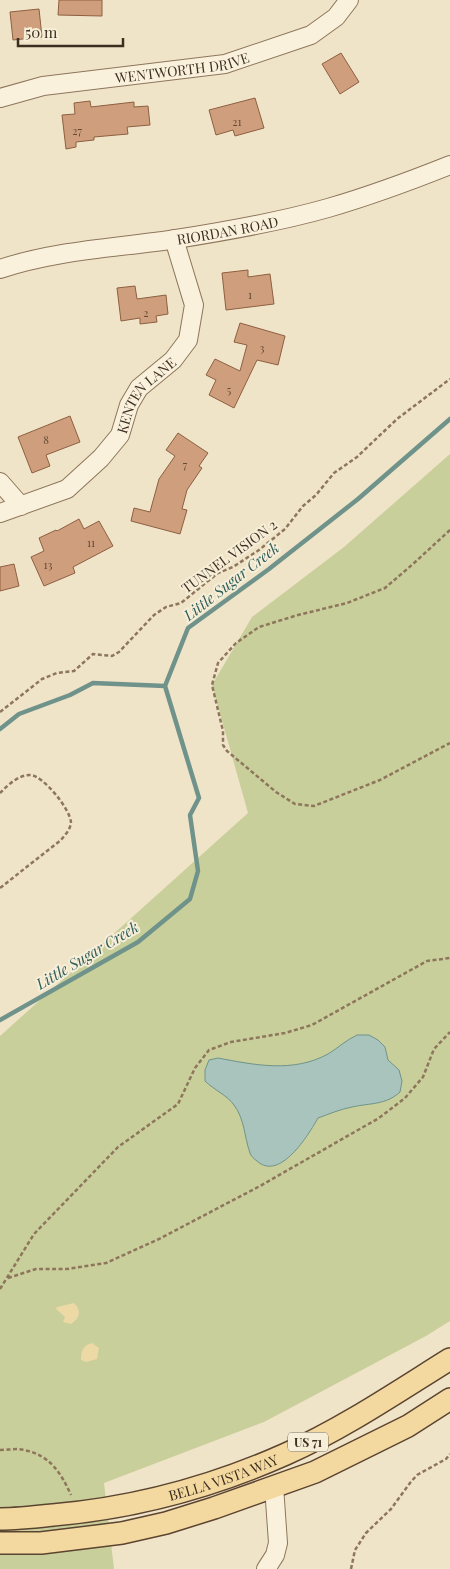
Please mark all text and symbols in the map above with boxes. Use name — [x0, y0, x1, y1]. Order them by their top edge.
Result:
scale bar — [18, 15, 122, 47]
text: 50 m — [25, 22, 58, 42]
street label: WENTWORTH DRIVE — [113, 47, 252, 87]
house number: 21 — [232, 114, 242, 129]
house number: 27 — [72, 123, 82, 138]
street label: RIORDAN ROAD — [175, 211, 280, 248]
house number: 1 — [248, 287, 252, 302]
house number: 2 — [143, 305, 149, 320]
house number: 3 — [260, 340, 265, 355]
street label: KENTEN LANE — [112, 352, 180, 436]
house number: 5 — [227, 382, 232, 397]
house number: 8 — [43, 432, 49, 447]
house number: 7 — [183, 457, 188, 472]
street label: TUNNEL VISION 2 — [177, 515, 281, 597]
house number: 11 — [87, 535, 95, 550]
water label: Little Sugar Creek — [178, 537, 283, 625]
house number: 13 — [44, 557, 52, 572]
water label: Little Sugar Creek — [31, 916, 142, 994]
road number: US 71 — [288, 1432, 328, 1451]
street label: BELLA VISTA WAY — [166, 1449, 281, 1504]

